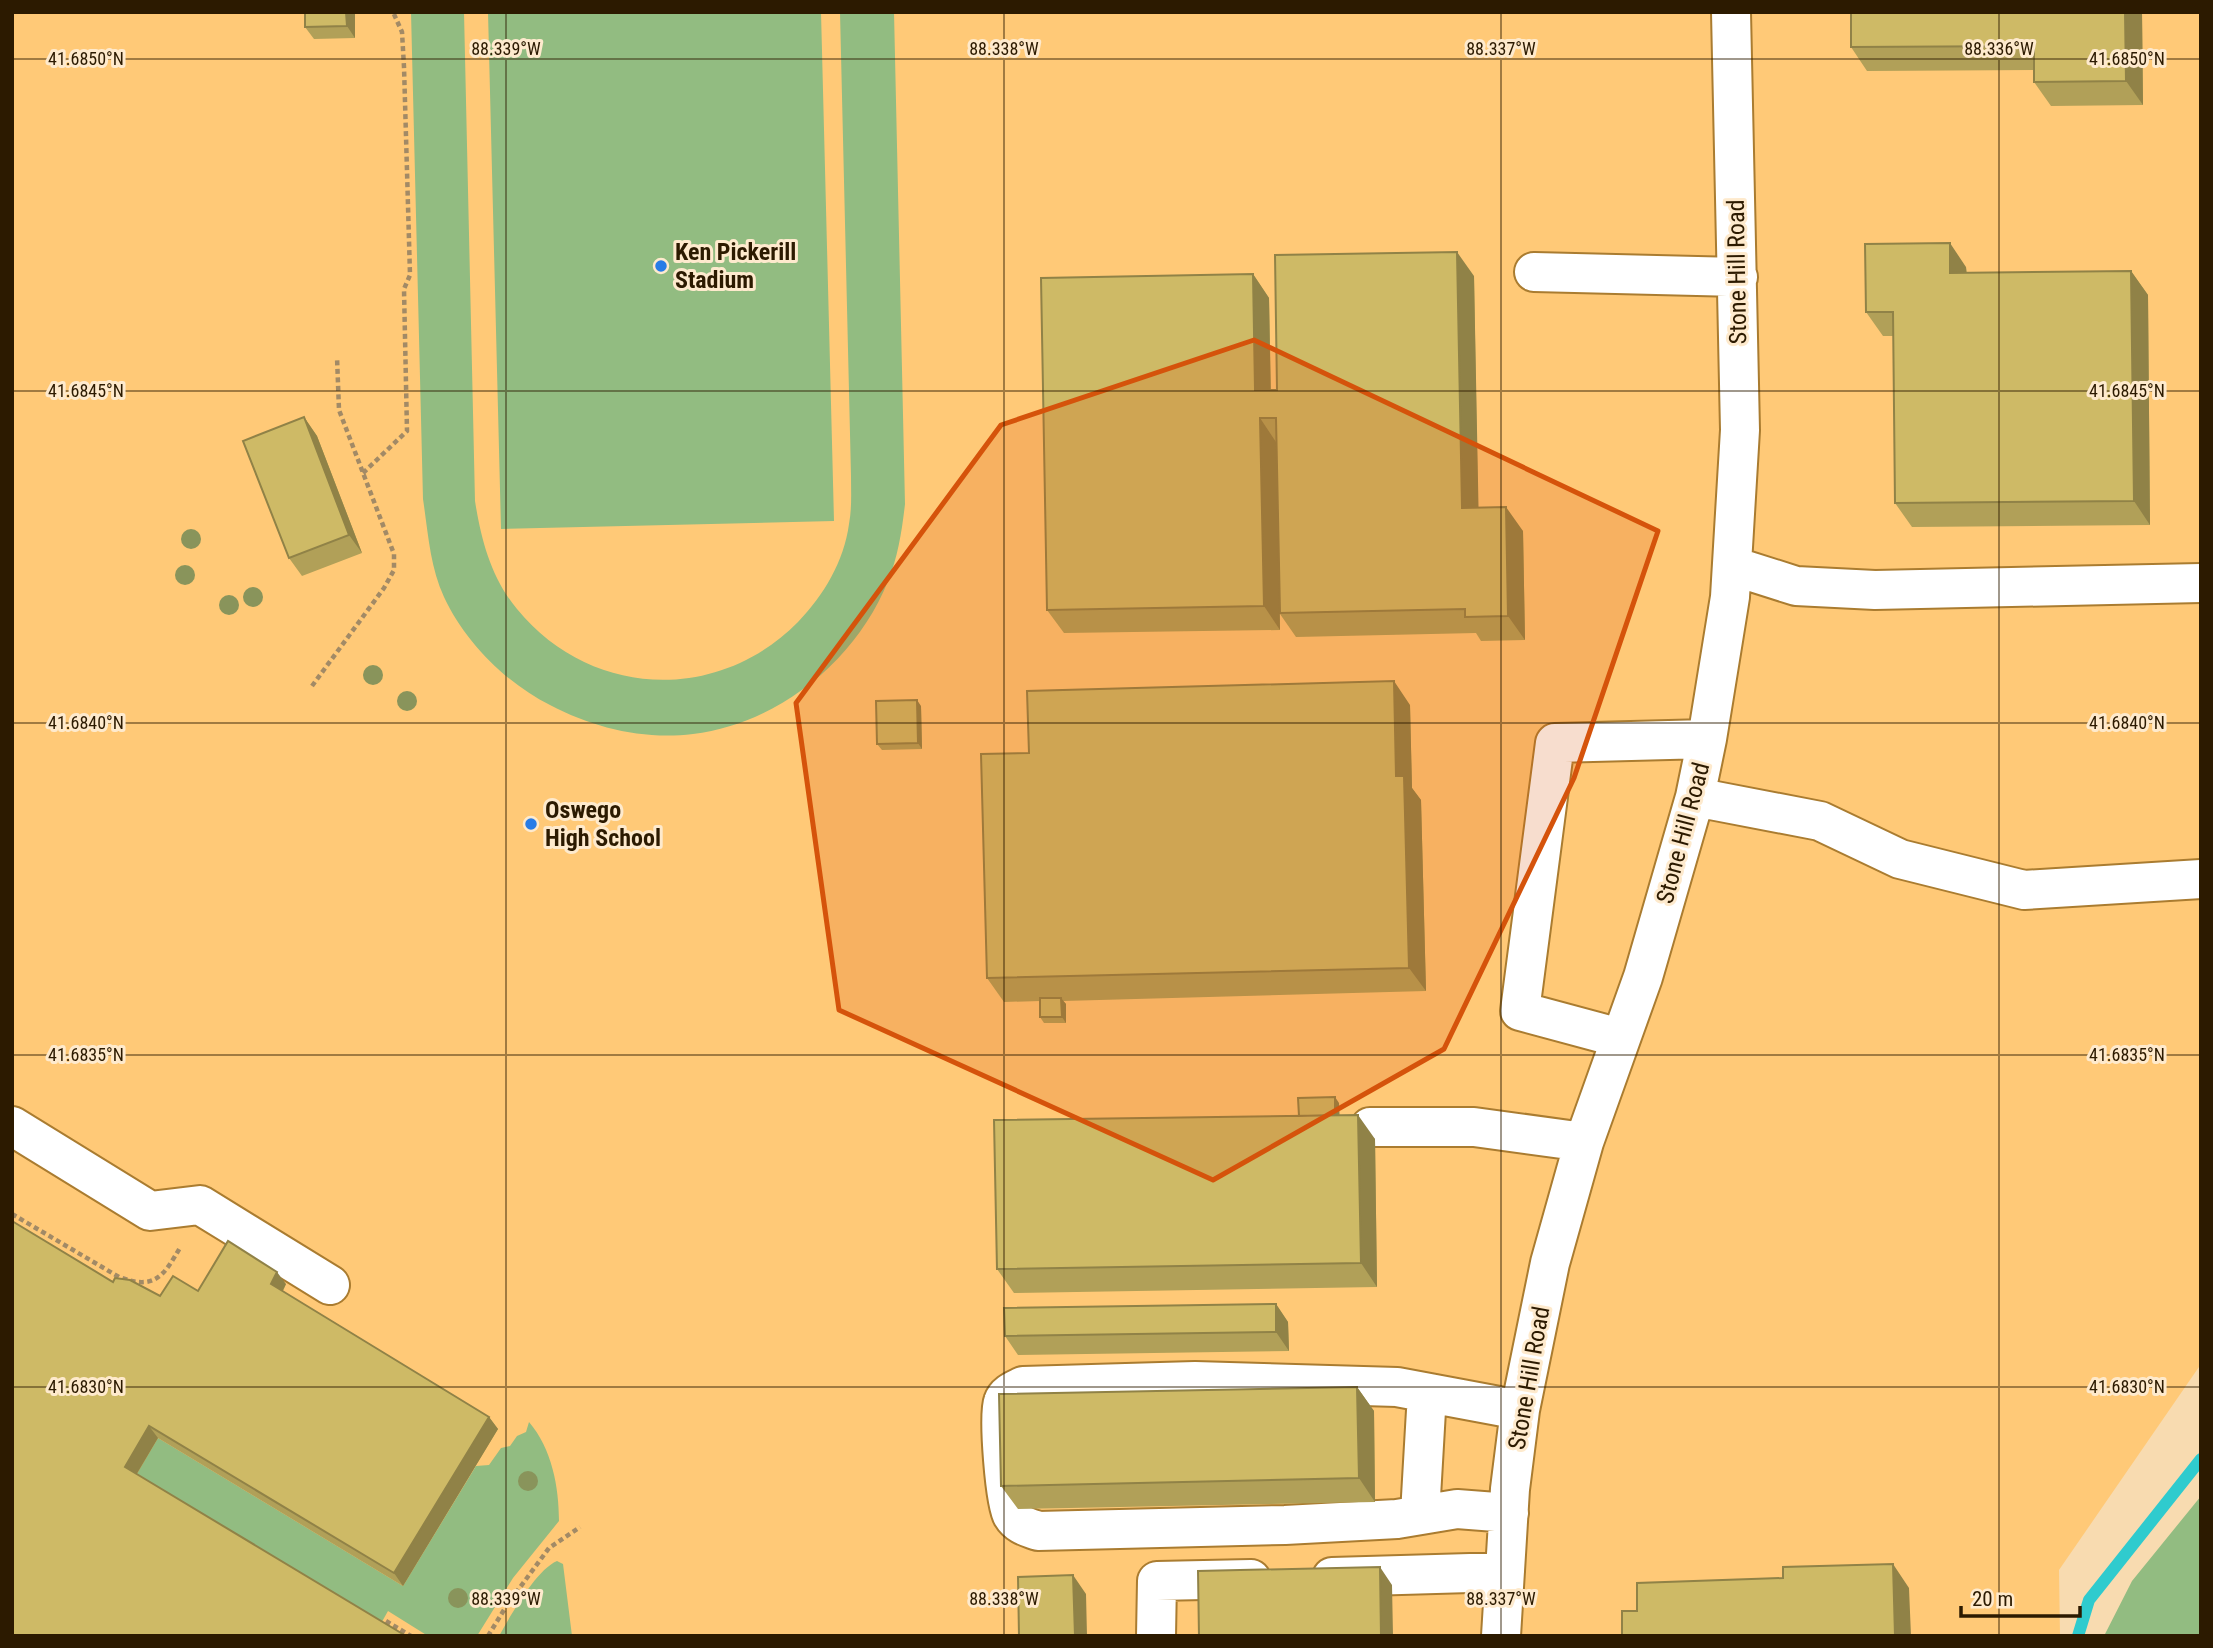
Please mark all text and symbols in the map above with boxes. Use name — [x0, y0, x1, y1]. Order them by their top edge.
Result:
text: 88.339°W — [471, 38, 541, 59]
text: 88.338°W — [969, 38, 1039, 59]
text: 88.337°W — [1466, 38, 1536, 59]
text: 88.336°W — [1964, 38, 2034, 59]
text: 41.6850°N — [48, 48, 124, 69]
text: 41.6850°N — [2089, 48, 2165, 69]
street label: Stone Hill Road — [1722, 199, 1752, 345]
place label: Ken Pickerill Stadium — [675, 238, 796, 294]
marker: Ken Pickerill Stadium — [653, 258, 669, 274]
text: 41.6845°N — [48, 380, 124, 401]
text: 41.6845°N — [2089, 380, 2165, 401]
text: 41.6840°N — [48, 712, 124, 733]
text: 41.6840°N — [2089, 712, 2165, 733]
street label: Stone Hill Road — [1651, 759, 1715, 907]
place label: Oswego High School — [545, 796, 661, 852]
marker: Oswego High School — [523, 816, 539, 832]
text: 41.6835°N — [48, 1044, 124, 1065]
text: 41.6835°N — [2089, 1044, 2165, 1065]
street label: Stone Hill Road — [1503, 1304, 1555, 1452]
text: 41.6830°N — [48, 1376, 124, 1397]
text: 41.6830°N — [2089, 1376, 2165, 1397]
scale bar — [1961, 1574, 2080, 1618]
text: 20 m — [1972, 1587, 2013, 1611]
text: 88.339°W — [471, 1588, 541, 1609]
text: 88.338°W — [969, 1588, 1039, 1609]
text: 88.337°W — [1466, 1588, 1536, 1609]

